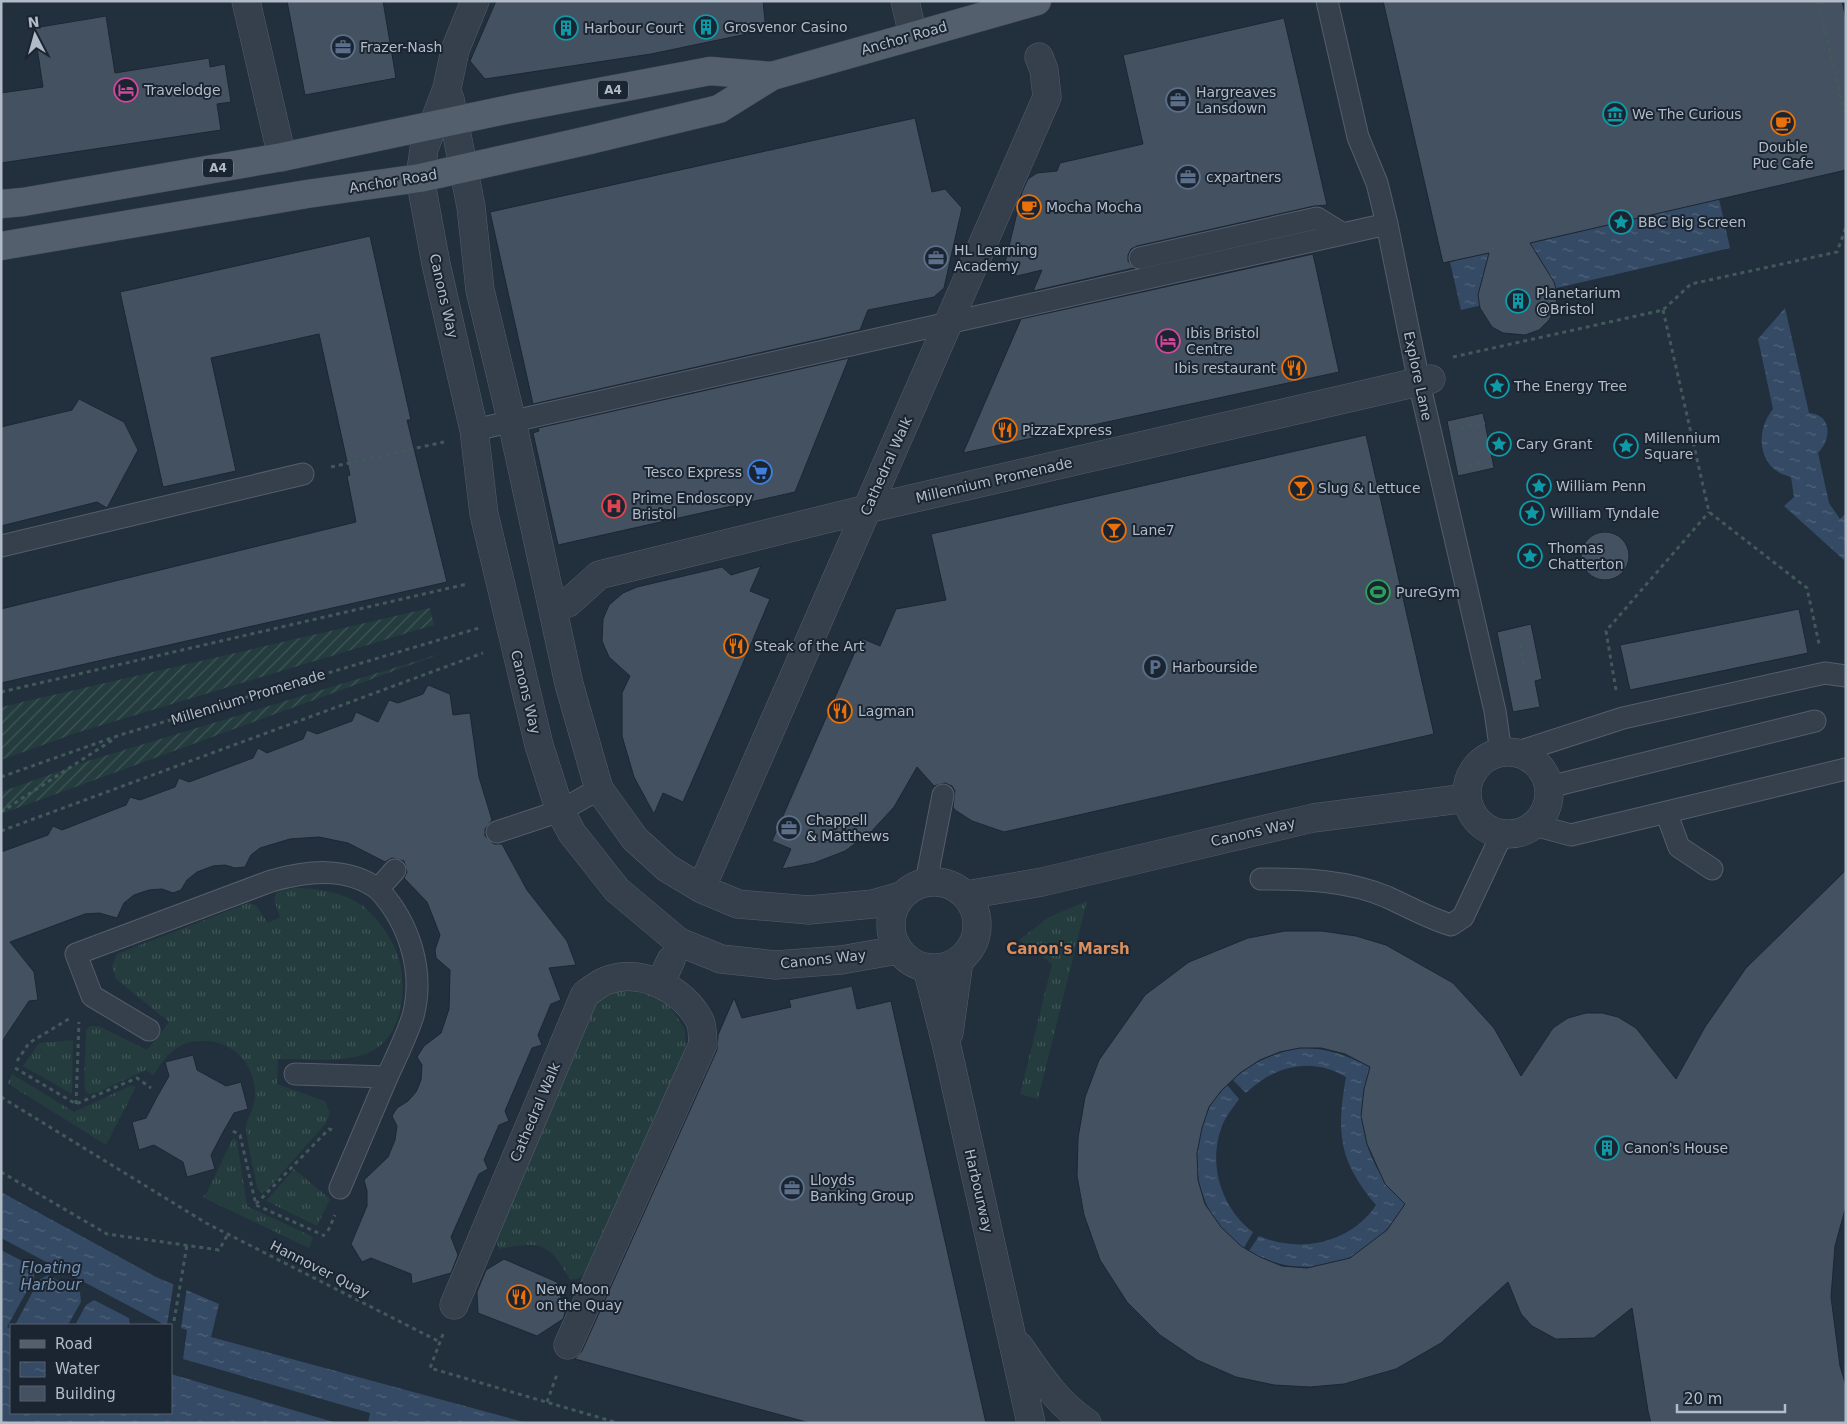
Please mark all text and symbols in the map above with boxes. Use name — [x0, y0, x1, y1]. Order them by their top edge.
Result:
north arrow — [10, 10, 60, 60]
text: N — [27, 14, 40, 31]
building icon: Grosvenor Casino — [693, 14, 719, 40]
building icon: Harbour Court — [553, 15, 579, 41]
street label: Anchor Road — [859, 18, 949, 58]
place label: Grosvenor Casino — [724, 19, 848, 35]
place label: Harbour Court — [584, 20, 684, 36]
office icon: Frazer-Nash — [330, 34, 356, 60]
place label: Frazer-Nash — [360, 39, 442, 55]
hotel icon: Travelodge — [113, 77, 139, 103]
road number: A4 — [598, 80, 628, 100]
place label: Travelodge — [143, 82, 221, 98]
place label: Hargreaves Lansdown — [1196, 84, 1276, 116]
office icon: Hargreaves Lansdown — [1165, 87, 1191, 113]
museum icon: We The Curious — [1602, 101, 1628, 127]
place label: We The Curious — [1632, 106, 1742, 122]
cafe icon: Double Puc Cafe — [1770, 110, 1796, 136]
place label: Double Puc Cafe — [1752, 139, 1814, 171]
road number: A4 — [203, 158, 233, 178]
office icon: cxpartners — [1175, 164, 1201, 190]
street label: Anchor Road — [348, 166, 438, 196]
place label: cxpartners — [1206, 169, 1281, 185]
cafe icon: Mocha Mocha — [1016, 194, 1042, 220]
place label: Mocha Mocha — [1046, 199, 1142, 215]
place icon: BBC Big Screen — [1608, 209, 1634, 235]
place label: BBC Big Screen — [1638, 214, 1746, 230]
place label: HL Learning Academy — [954, 242, 1038, 274]
office icon: HL Learning Academy — [923, 245, 949, 271]
street label: Canons Way — [427, 252, 461, 340]
place label: Planetarium @Bristol — [1536, 285, 1621, 317]
building icon: Planetarium @Bristol — [1505, 288, 1531, 314]
place label: Ibis Bristol Centre — [1186, 325, 1259, 357]
hotel icon: Ibis Bristol Centre — [1155, 328, 1181, 354]
street label: Explore Lane — [1401, 330, 1435, 422]
restaurant icon: Ibis restaurant — [1281, 355, 1307, 381]
place label: Ibis restaurant — [1174, 360, 1276, 376]
place icon: The Energy Tree — [1484, 373, 1510, 399]
place label: The Energy Tree — [1513, 378, 1627, 394]
street label: Cathedral Walk — [857, 413, 915, 518]
restaurant icon: PizzaExpress — [992, 417, 1018, 443]
place label: PizzaExpress — [1022, 422, 1112, 438]
place label: Millennium Square — [1644, 430, 1721, 462]
place icon: Cary Grant — [1486, 431, 1512, 457]
place icon: Millennium Square — [1613, 433, 1639, 459]
place label: Cary Grant — [1516, 436, 1593, 452]
street label: Millennium Promenade — [914, 454, 1074, 506]
supermarket icon: Tesco Express — [747, 459, 773, 485]
place label: Tesco Express — [644, 464, 742, 480]
place icon: William Penn — [1526, 473, 1552, 499]
bar icon: Slug & Lettuce — [1288, 475, 1314, 501]
place label: William Penn — [1556, 478, 1646, 494]
place label: Slug & Lettuce — [1318, 480, 1421, 496]
place label: Prime Endoscopy Bristol — [632, 490, 752, 522]
hospital icon: Prime Endoscopy Bristol — [601, 493, 627, 519]
place icon: William Tyndale — [1519, 500, 1545, 526]
place label: William Tyndale — [1550, 505, 1659, 521]
bar icon: Lane7 — [1101, 517, 1127, 543]
place label: Lane7 — [1132, 522, 1175, 538]
place label: Thomas Chatterton — [1547, 540, 1624, 572]
place icon: Thomas Chatterton — [1517, 543, 1543, 569]
sports icon: PureGym — [1365, 579, 1391, 605]
place label: PureGym — [1396, 584, 1460, 600]
restaurant icon: Steak of the Art — [723, 633, 749, 659]
place label: Steak of the Art — [754, 638, 865, 654]
street label: Canons Way — [508, 648, 544, 736]
parking icon: Harbourside — [1142, 654, 1168, 680]
place label: Harbourside — [1172, 659, 1258, 675]
street label: Millennium Promenade — [169, 666, 327, 728]
restaurant icon: Lagman — [827, 698, 853, 724]
place label: Lagman — [858, 703, 914, 719]
place label: Chappell & Matthews — [806, 812, 889, 844]
office icon: Chappell & Matthews — [776, 815, 802, 841]
street label: Canons Way — [1209, 815, 1297, 849]
district label: Canon's Marsh — [1006, 940, 1130, 958]
street label: Canons Way — [779, 947, 867, 971]
street label: Cathedral Walk — [507, 1059, 564, 1164]
building icon: Canon's House — [1594, 1135, 1620, 1161]
place label: Canon's House — [1624, 1140, 1728, 1156]
street label: Harbourway — [962, 1148, 996, 1234]
place label: Lloyds Banking Group — [810, 1172, 914, 1204]
office icon: Lloyds Banking Group — [779, 1175, 805, 1201]
street label: Hannover Quay — [268, 1237, 372, 1301]
water label: Floating Harbour — [20, 1259, 82, 1294]
place label: New Moon on the Quay — [536, 1281, 622, 1313]
restaurant icon: New Moon on the Quay — [506, 1284, 532, 1310]
legend — [10, 1324, 172, 1414]
text: Road — [55, 1335, 93, 1353]
text: Water — [55, 1360, 100, 1378]
scale bar — [1677, 1382, 1784, 1414]
text: Building — [55, 1385, 116, 1403]
text: 20 m — [1684, 1390, 1722, 1408]

